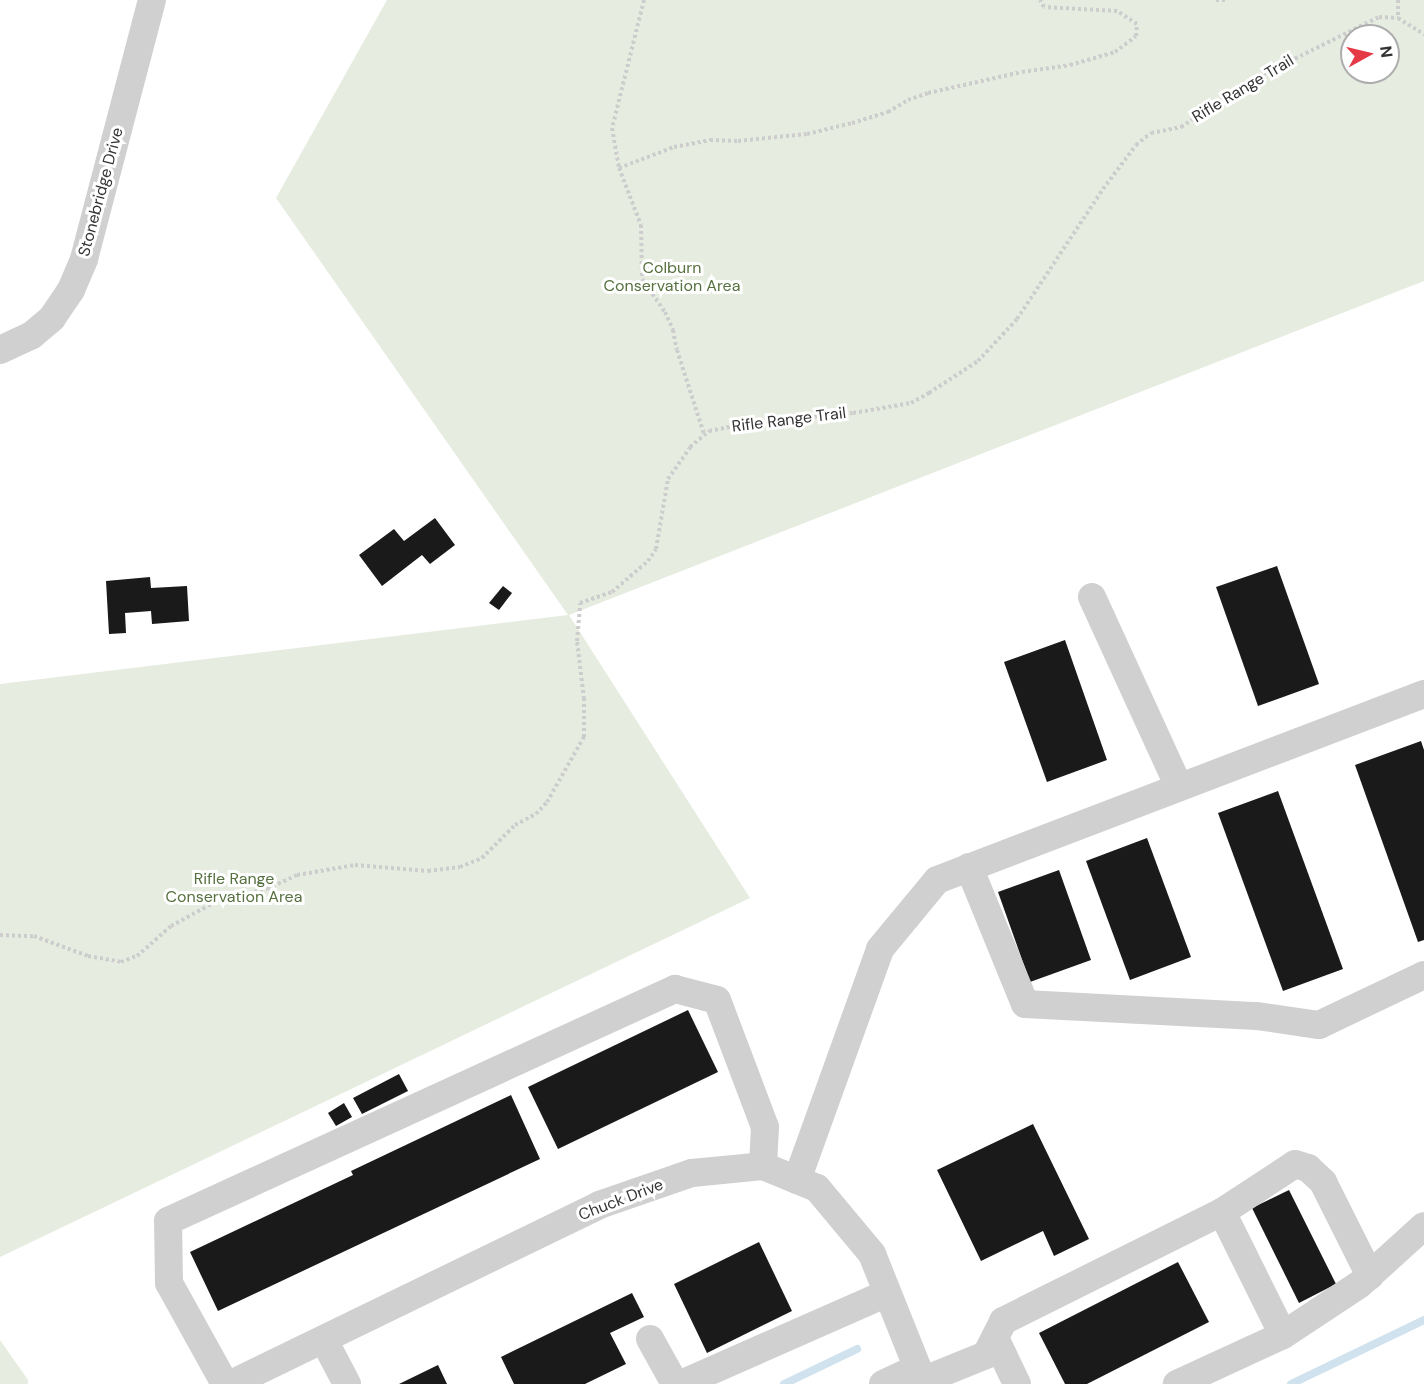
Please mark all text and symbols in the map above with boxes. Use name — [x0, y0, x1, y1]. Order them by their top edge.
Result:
north arrow — [1340, 24, 1400, 84]
text: N — [1375, 44, 1398, 59]
street label: Rifle Range Trail — [1189, 51, 1297, 127]
street label: Stonebridge Drive — [75, 125, 127, 259]
park label: Colburn Conservation Area — [604, 258, 740, 296]
street label: Rifle Range Trail — [731, 403, 847, 437]
park label: Rifle Range Conservation Area — [166, 869, 302, 907]
street label: Chuck Drive — [576, 1175, 666, 1225]

